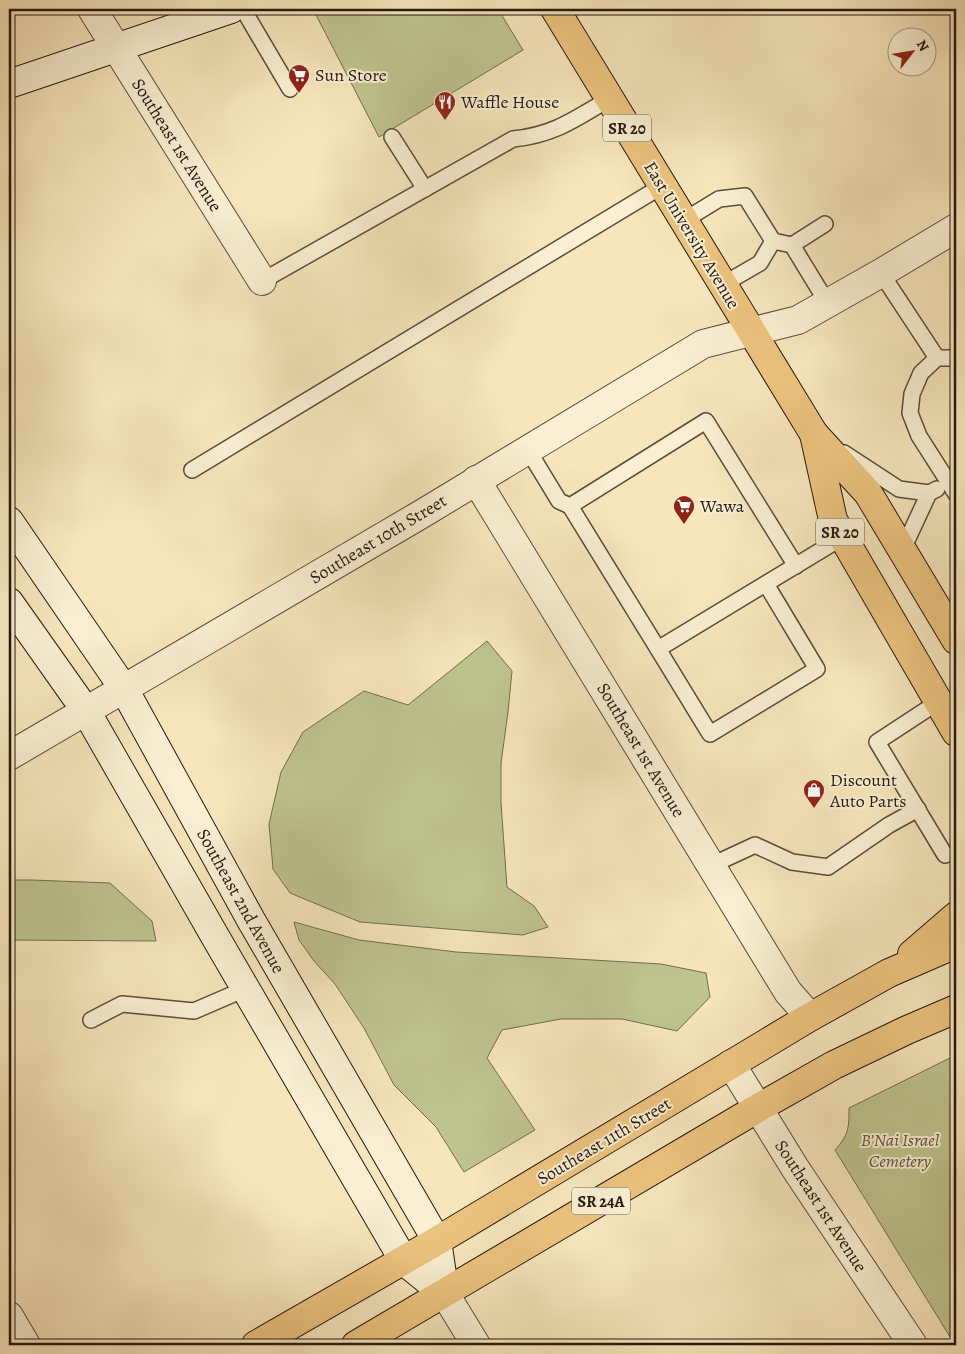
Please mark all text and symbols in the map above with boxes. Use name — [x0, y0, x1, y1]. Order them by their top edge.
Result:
north arrow — [888, 28, 938, 78]
text: N — [912, 36, 933, 55]
supermarket icon: Sun Store — [287, 63, 311, 94]
place label: Sun Store — [315, 63, 387, 87]
street label: Southeast 1st Avenue — [126, 74, 228, 216]
restaurant icon: Waffle House — [433, 90, 457, 121]
place label: Waffle House — [460, 90, 559, 114]
road number: SR 20 — [603, 115, 651, 142]
street label: East University Avenue — [638, 157, 746, 313]
street label: Southeast 10th Street — [305, 489, 451, 589]
supermarket icon: Wawa — [672, 494, 696, 525]
place label: Wawa — [699, 494, 745, 518]
road number: SR 20 — [816, 518, 864, 546]
street label: Southeast 1st Avenue — [591, 678, 691, 822]
place label: Discount Auto Parts — [829, 768, 906, 813]
shop icon: Discount Auto Parts — [802, 778, 826, 809]
street label: Southeast 2nd Avenue — [191, 824, 291, 978]
street label: Southeast 11th Street — [533, 1091, 676, 1191]
park label: B’Nai Israel Cemetery — [861, 1128, 940, 1173]
street label: Southeast 1st Avenue — [769, 1135, 873, 1277]
road number: SR 24A — [572, 1188, 630, 1214]

